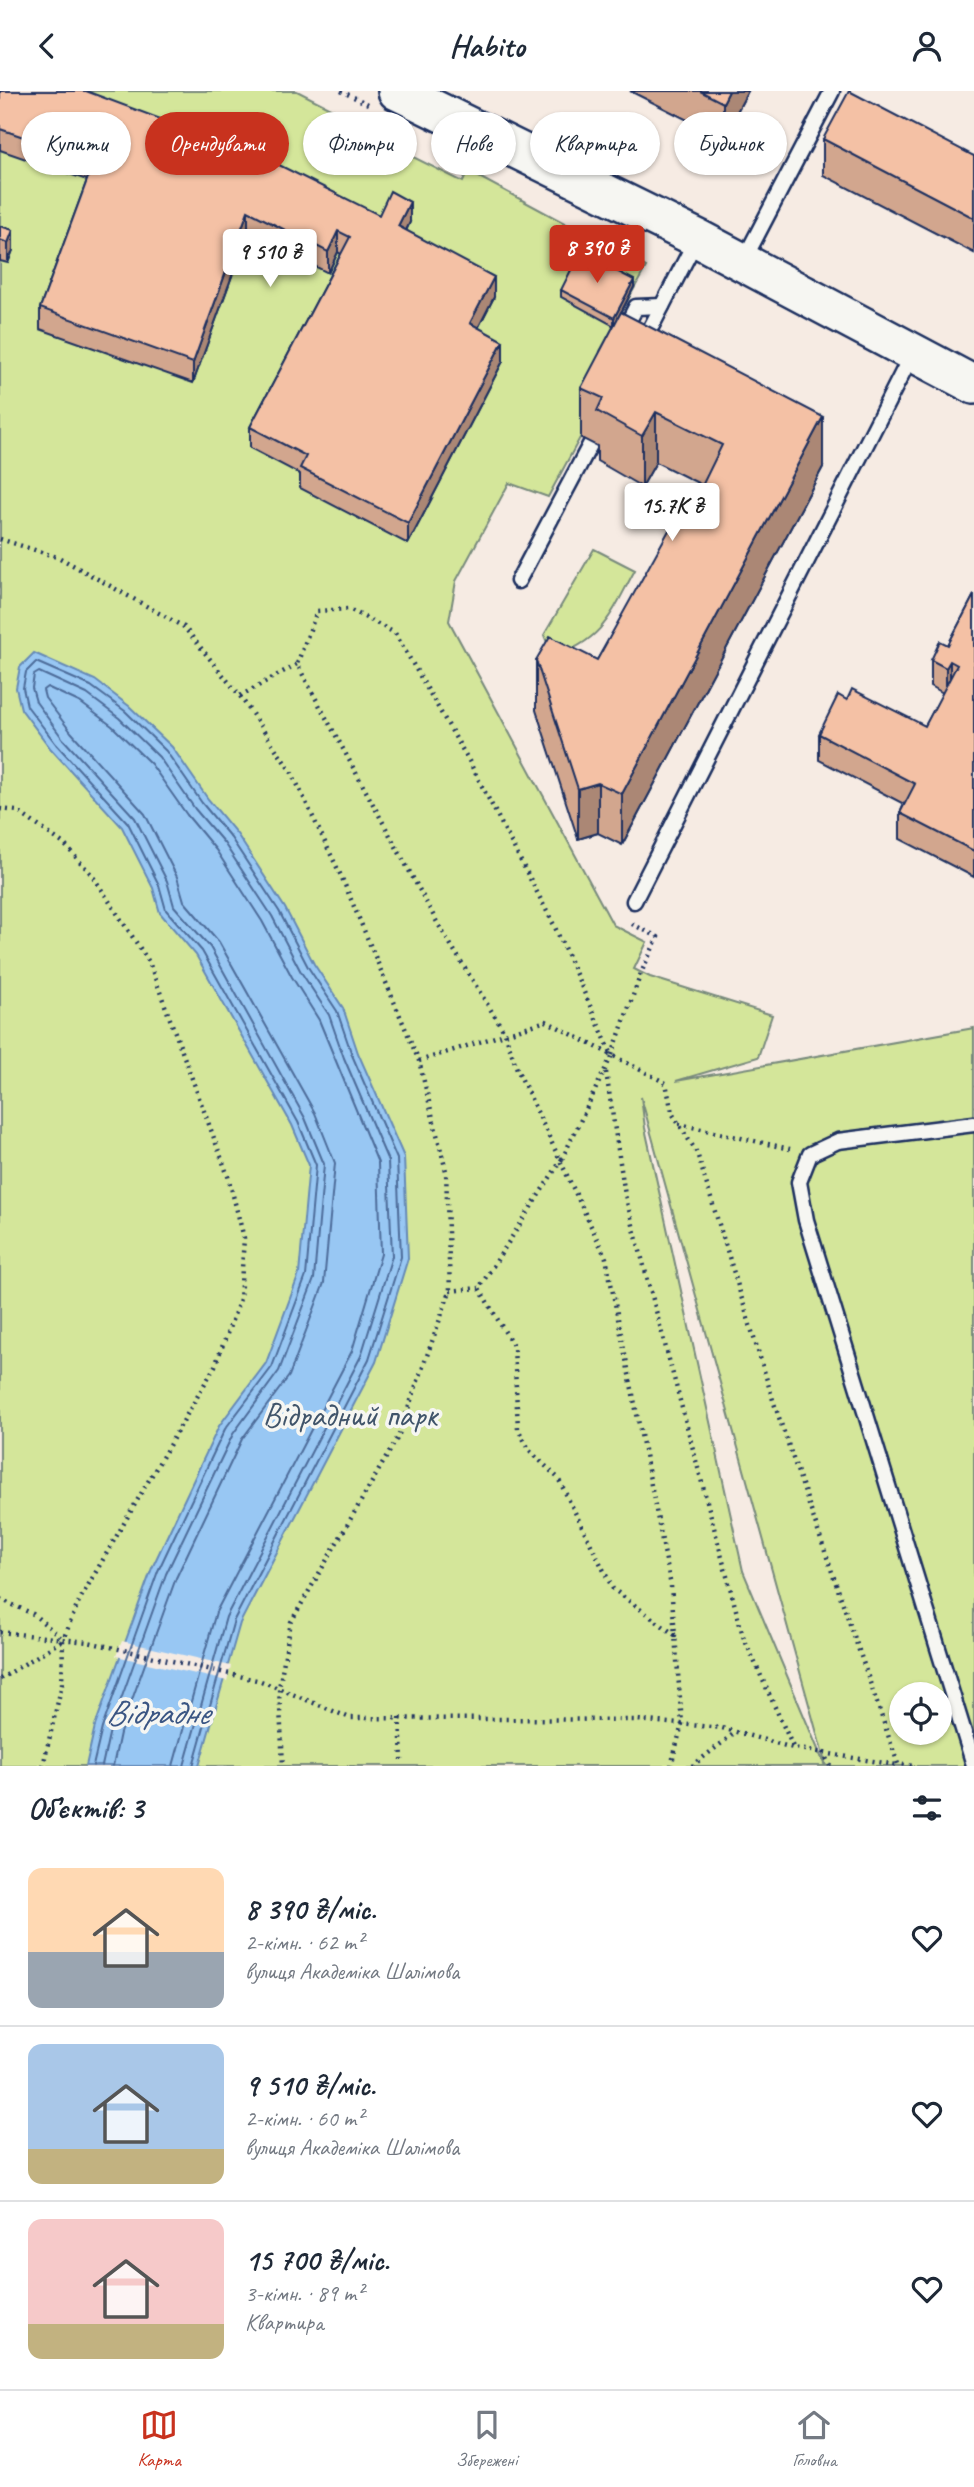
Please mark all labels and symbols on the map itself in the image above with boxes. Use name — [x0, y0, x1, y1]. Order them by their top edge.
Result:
pin: 8 390 ₴ — [532, 225, 662, 285]
pin: 9 510 ₴ — [205, 229, 335, 289]
pin: 15.7K ₴ — [607, 483, 737, 543]
park label: Відрадний парк — [263, 1394, 439, 1436]
water label: Відрадне — [106, 1690, 213, 1735]

